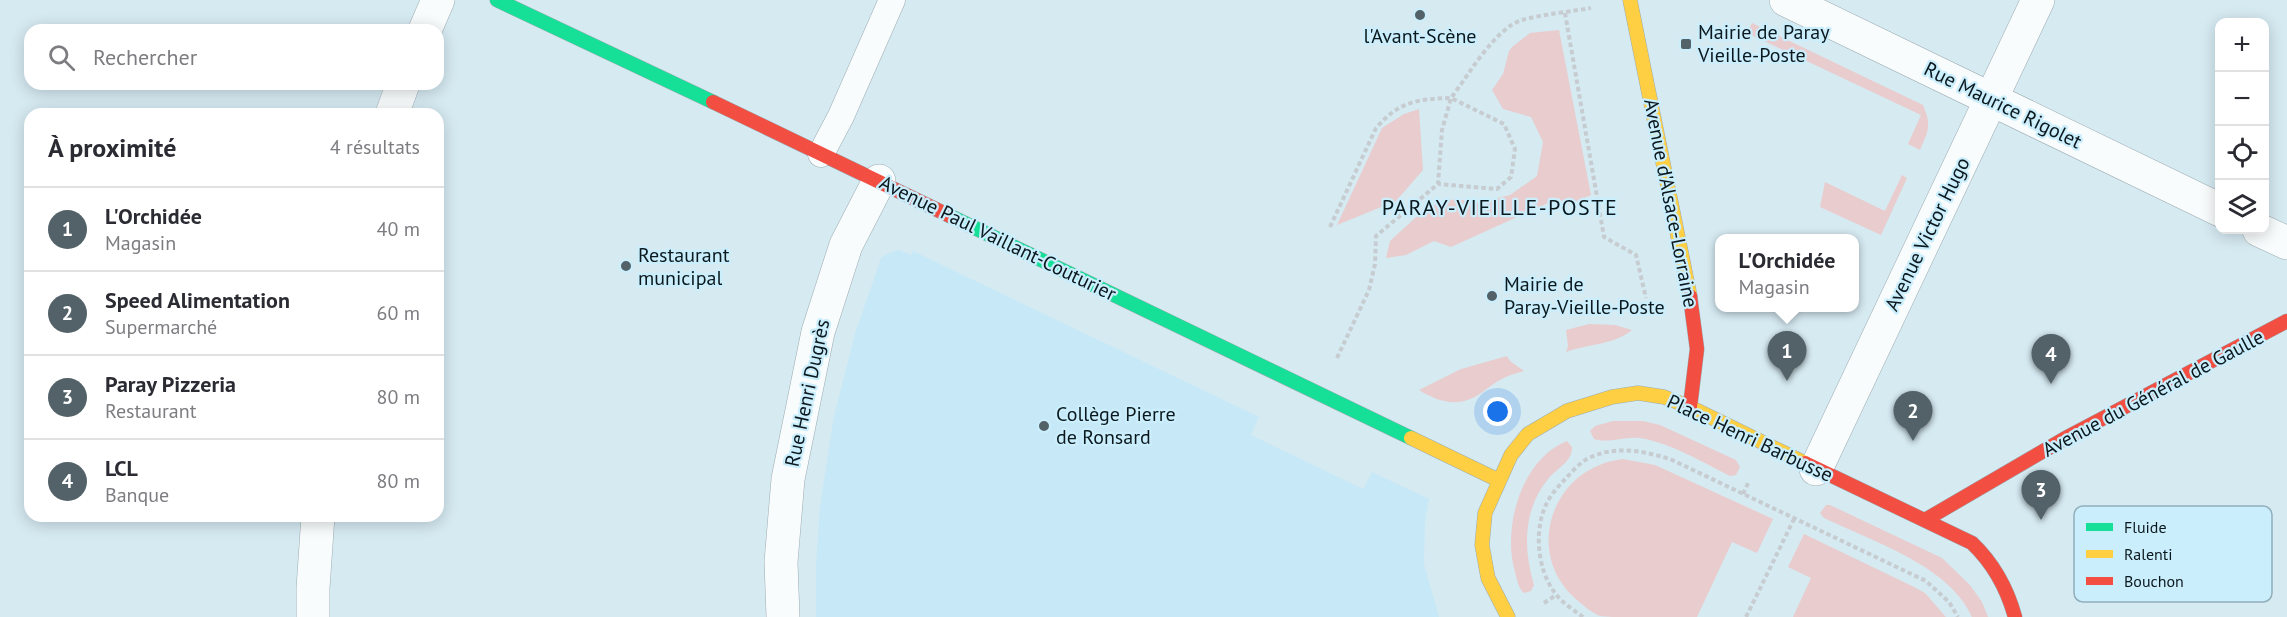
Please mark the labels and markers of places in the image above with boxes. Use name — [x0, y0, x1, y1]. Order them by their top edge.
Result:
marker: l'Avant-Scène — [1413, 8, 1427, 22]
place label: Mairie de Paray Vieille-Poste — [1697, 19, 1830, 68]
place label: l'Avant-Scène — [1363, 23, 1477, 49]
marker: Mairie de Paray Vieille-Poste — [1679, 37, 1693, 51]
place label: Restaurant municipal — [638, 242, 730, 291]
marker: Restaurant municipal — [619, 259, 633, 273]
place label: Mairie de Paray-Vieille-Poste — [1504, 271, 1665, 320]
marker: Mairie de Paray-Vieille-Poste — [1485, 289, 1499, 303]
pin: 1 — [1768, 332, 1806, 381]
pin: 4 — [2032, 334, 2070, 384]
pin: 2 — [1894, 392, 1932, 441]
place label: Collège Pierre de Ronsard — [1056, 401, 1176, 450]
marker: Collège Pierre de Ronsard — [1037, 419, 1051, 433]
pin: 3 — [2022, 470, 2060, 520]

